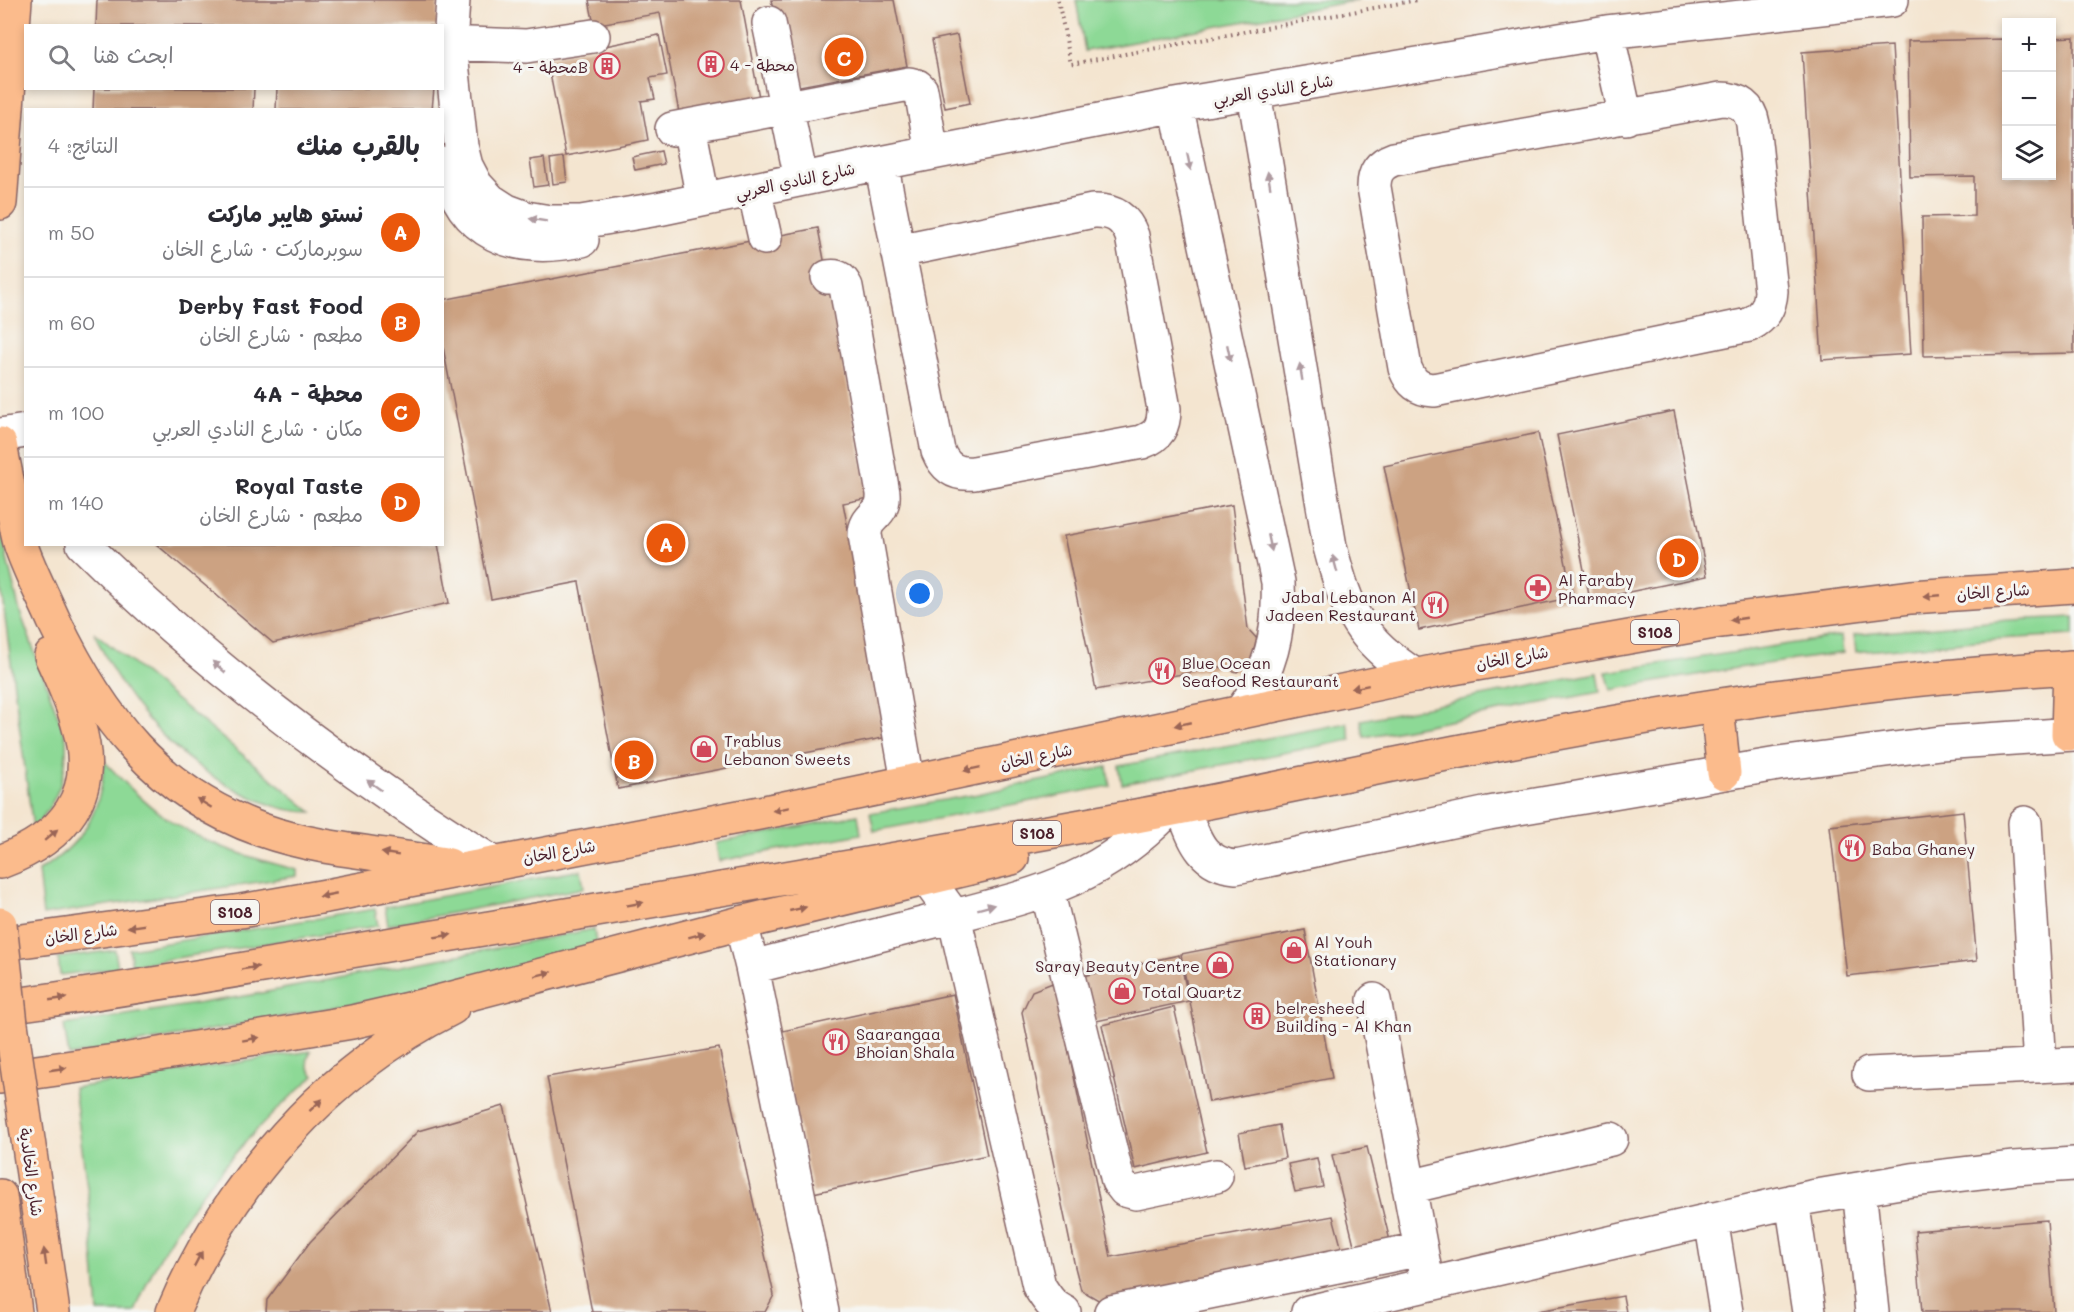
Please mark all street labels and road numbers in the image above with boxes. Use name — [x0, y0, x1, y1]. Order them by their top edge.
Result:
street label: شارع النادي العربي — [1211, 69, 1336, 114]
street label: شارع النادي العربي — [733, 157, 858, 208]
street label: شارع الخان — [1956, 578, 2030, 606]
road number: S108 — [1631, 620, 1679, 644]
street label: شارع الخان — [1474, 640, 1550, 676]
street label: شارع الخان — [998, 738, 1074, 776]
road number: S108 — [1013, 821, 1061, 845]
street label: شارع الخان — [521, 834, 597, 870]
road number: S108 — [211, 900, 259, 924]
street label: شارع الخان — [43, 918, 119, 950]
street label: شارع الخالدية — [13, 1126, 49, 1218]

